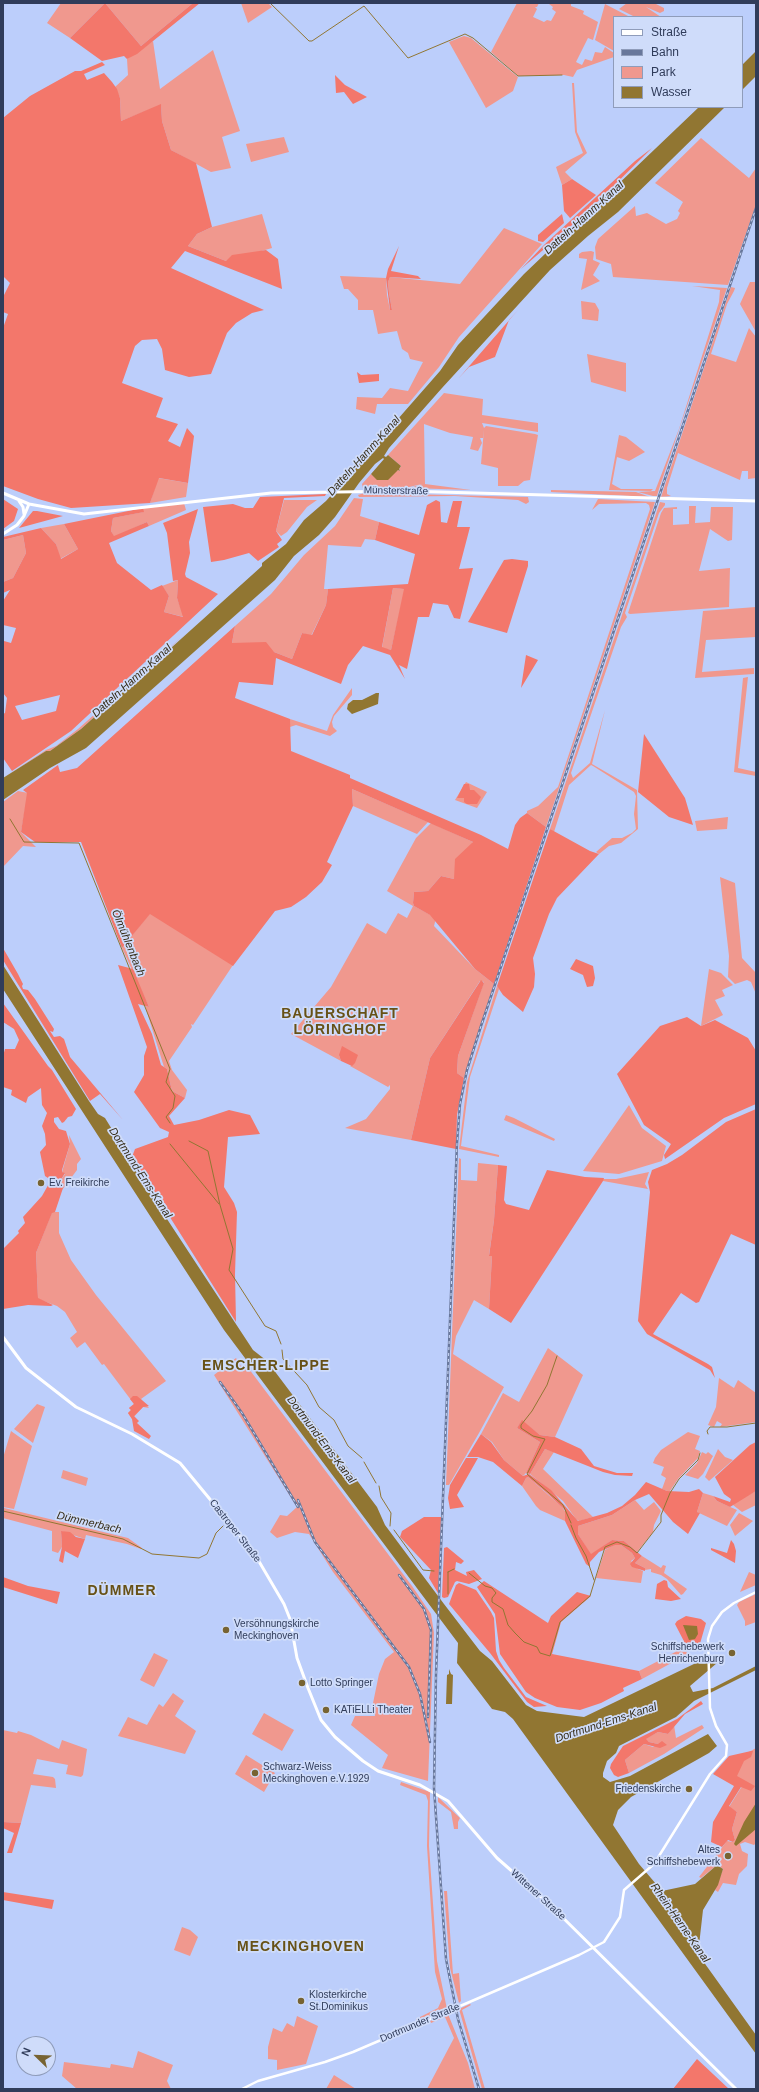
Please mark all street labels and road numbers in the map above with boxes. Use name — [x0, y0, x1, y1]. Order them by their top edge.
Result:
street label: Münsterstraße — [364, 484, 428, 498]
street label: Castroper Straße — [207, 1497, 263, 1565]
street label: Wittener Straße — [508, 1867, 568, 1923]
street label: Dortmunder Straße — [378, 2001, 462, 2045]

